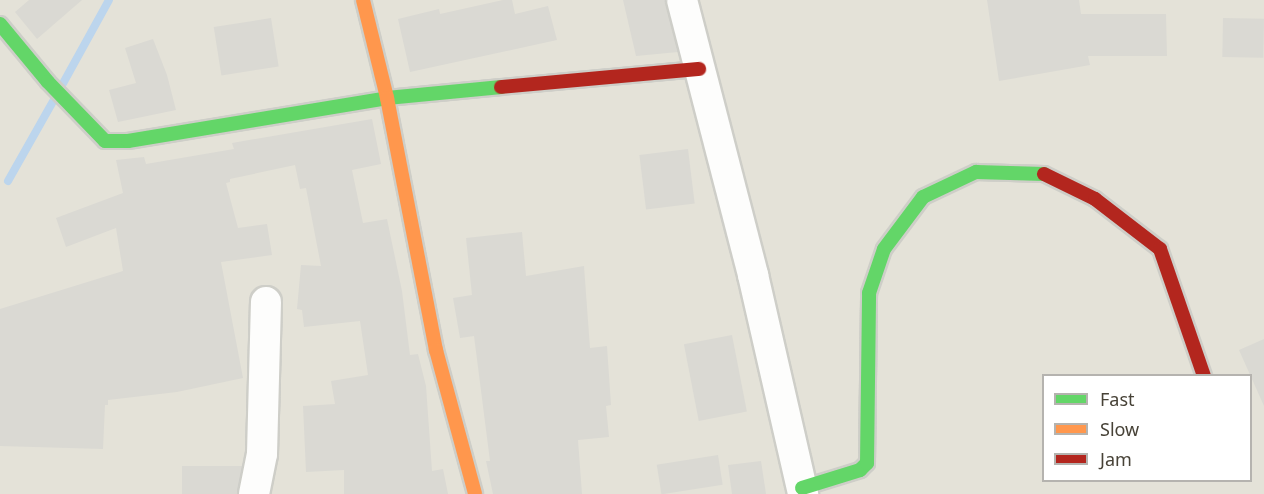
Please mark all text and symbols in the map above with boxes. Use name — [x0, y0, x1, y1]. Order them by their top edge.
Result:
legend — [1042, 374, 1252, 482]
text: Fast — [1100, 387, 1135, 411]
text: Slow — [1100, 417, 1139, 441]
text: Jam — [1100, 447, 1132, 471]

